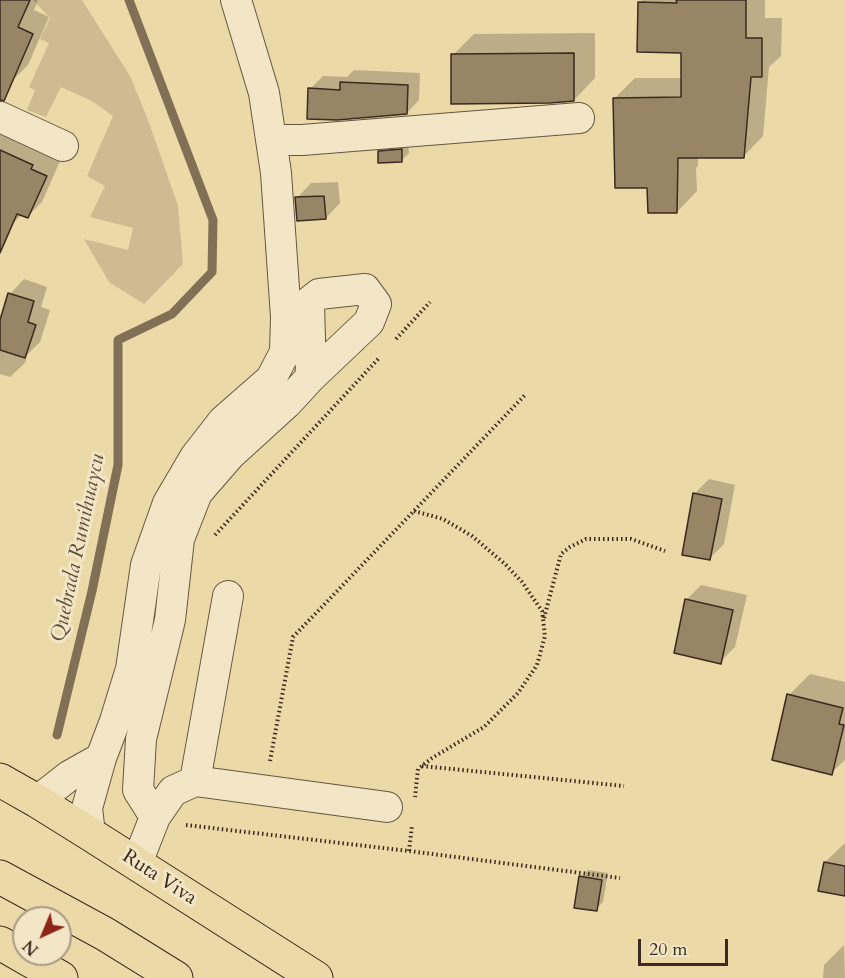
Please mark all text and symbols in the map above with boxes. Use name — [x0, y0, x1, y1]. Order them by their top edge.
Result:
water label: Quebrada Rumihuaycu — [47, 452, 111, 644]
street label: Ruta Viva — [117, 845, 201, 911]
north arrow — [12, 906, 72, 966]
scale bar — [641, 927, 731, 965]
text: N — [18, 935, 44, 960]
text: 20 m — [649, 937, 688, 962]

